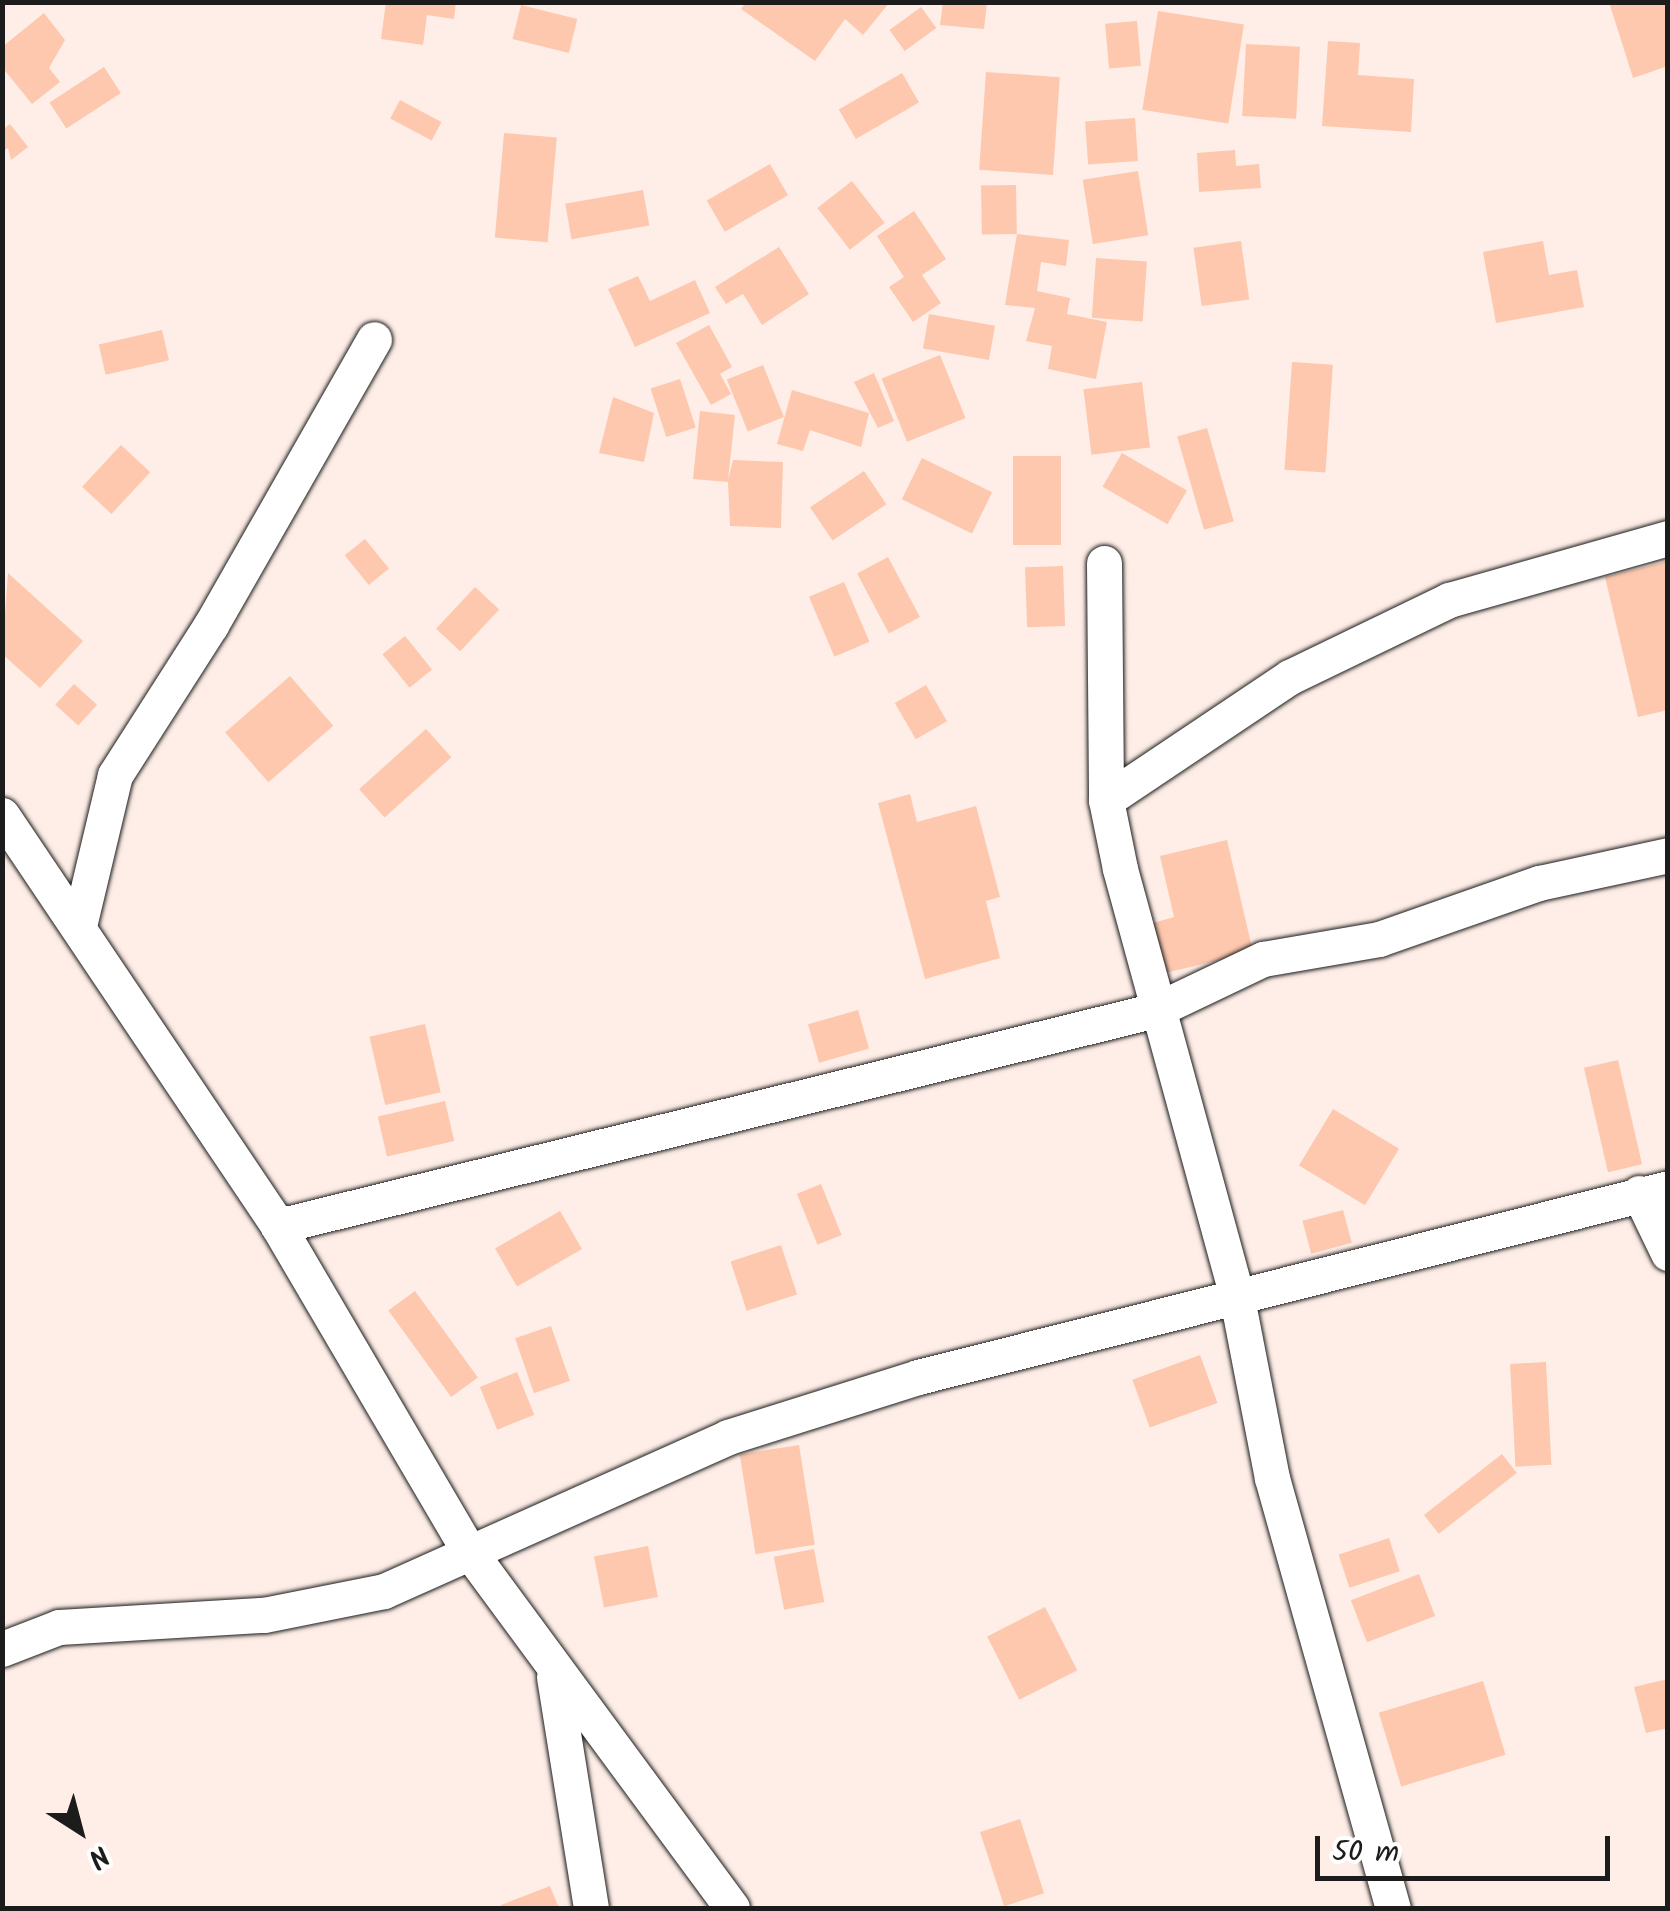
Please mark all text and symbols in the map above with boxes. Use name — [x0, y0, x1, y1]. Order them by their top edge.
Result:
north arrow — [30, 1781, 130, 1881]
scale bar — [1320, 1816, 1615, 1878]
text: 50 m — [1332, 1829, 1399, 1877]
text: N — [78, 1832, 118, 1879]

